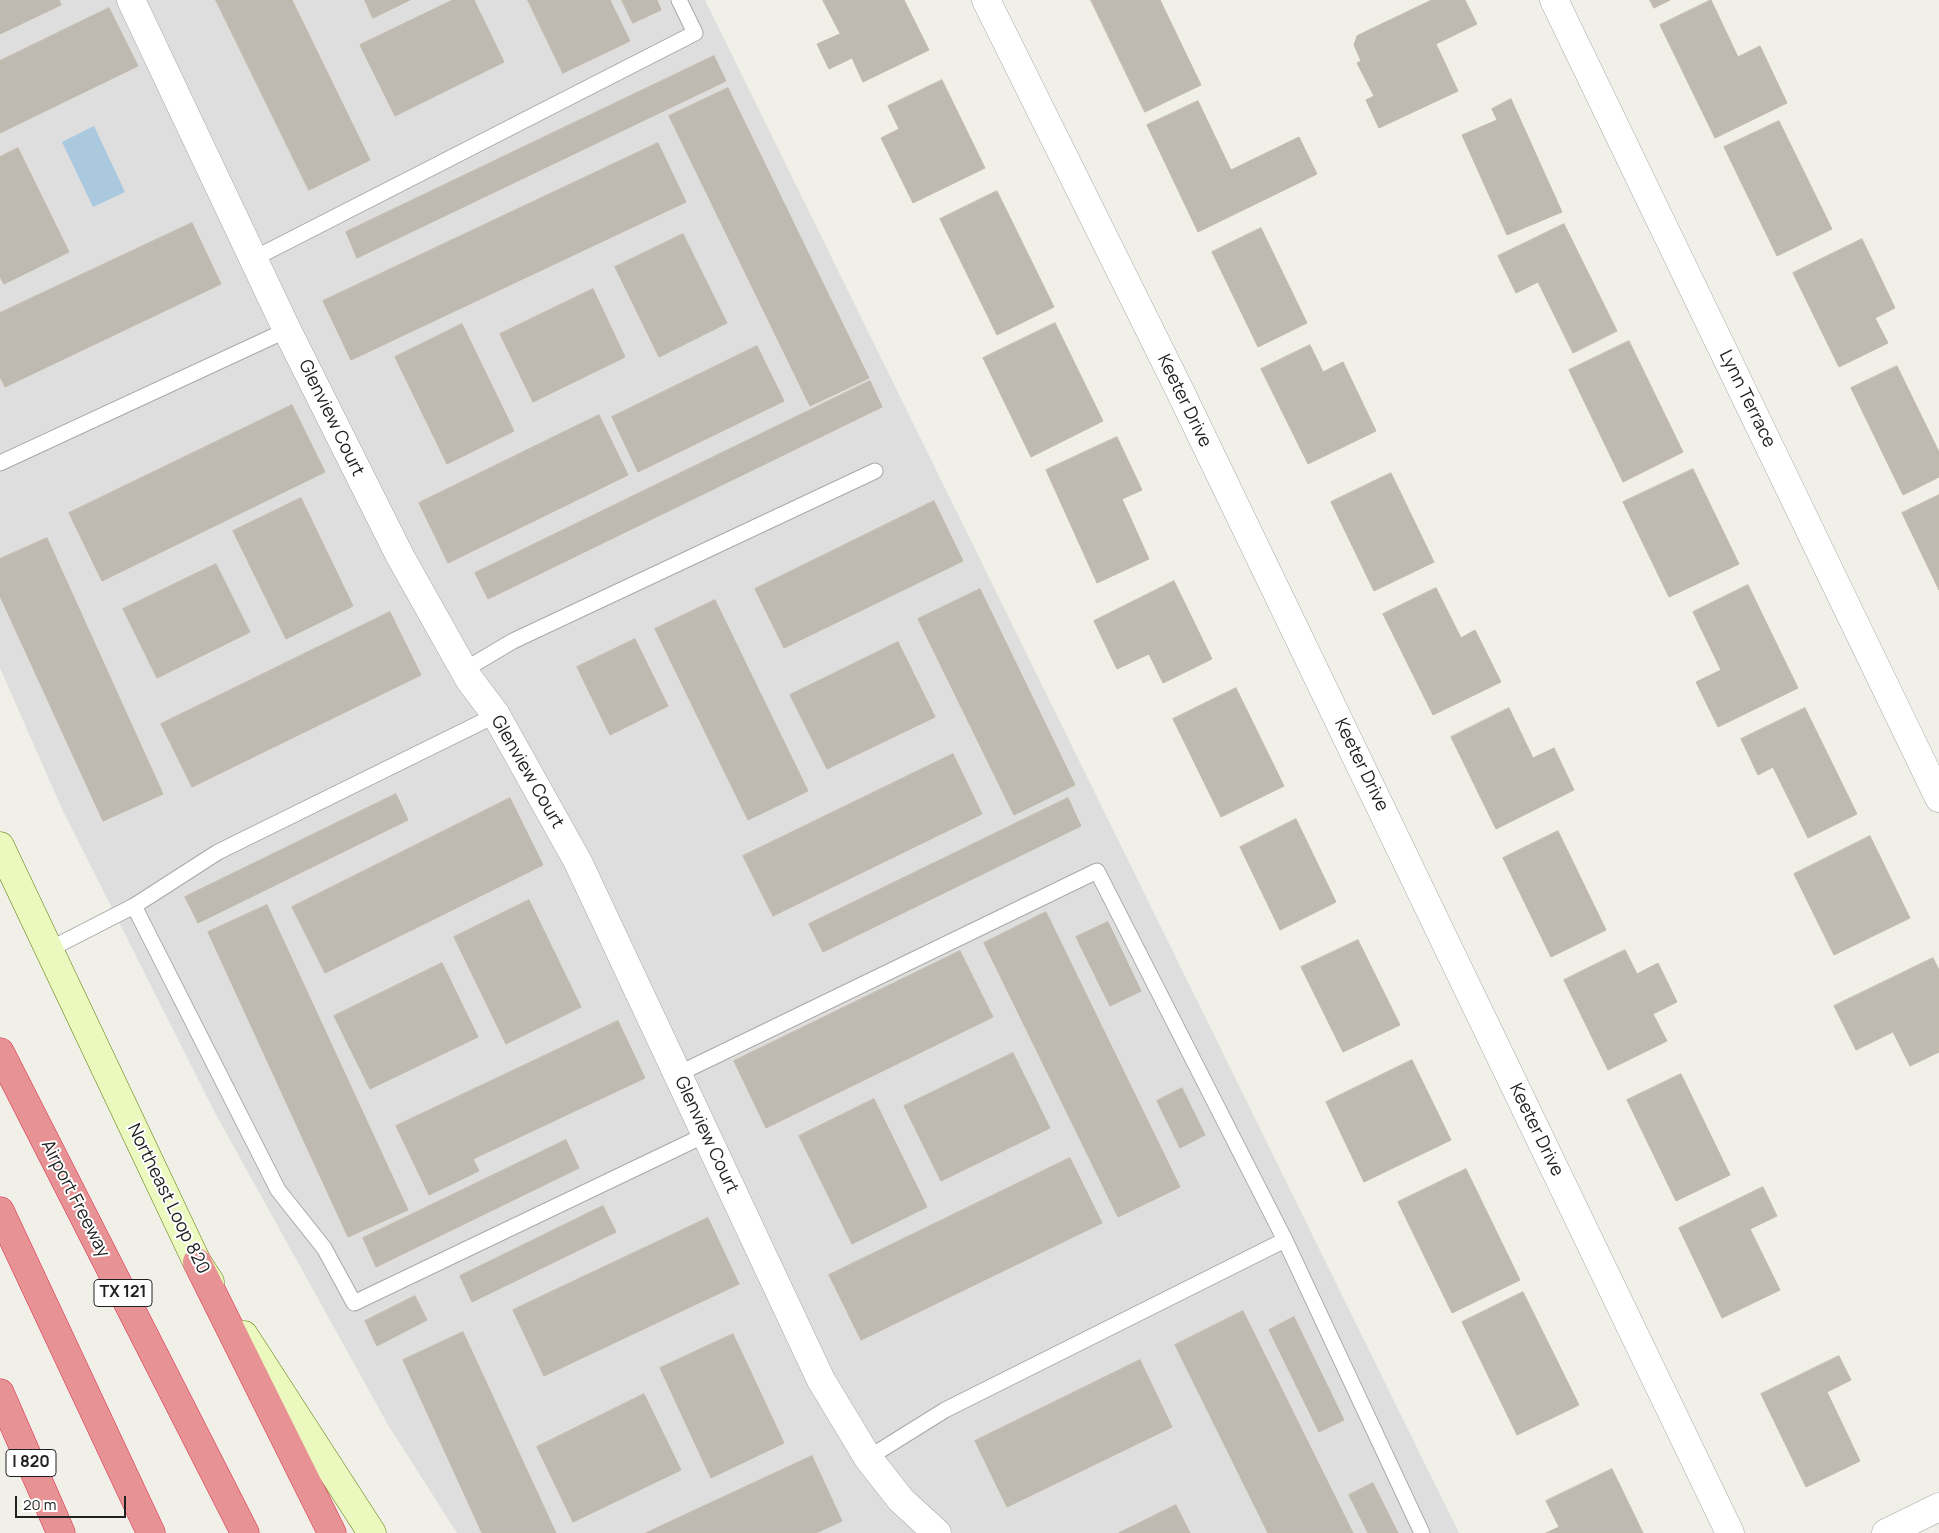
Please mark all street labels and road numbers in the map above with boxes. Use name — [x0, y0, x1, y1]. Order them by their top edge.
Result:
street label: Lynn Terrace — [1714, 347, 1780, 451]
street label: Keeter Drive — [1152, 351, 1216, 451]
street label: Glenview Court — [294, 356, 368, 480]
street label: Glenview Court — [486, 712, 568, 832]
street label: Keeter Drive — [1329, 715, 1393, 815]
street label: Glenview Court — [669, 1073, 743, 1197]
street label: Keeter Drive — [1504, 1080, 1568, 1180]
street label: Northeast Loop 820 — [122, 1120, 214, 1278]
street label: Airport Freeway — [36, 1137, 114, 1261]
road number: TX 121 — [94, 1280, 152, 1306]
road number: I 820 — [6, 1450, 56, 1476]

